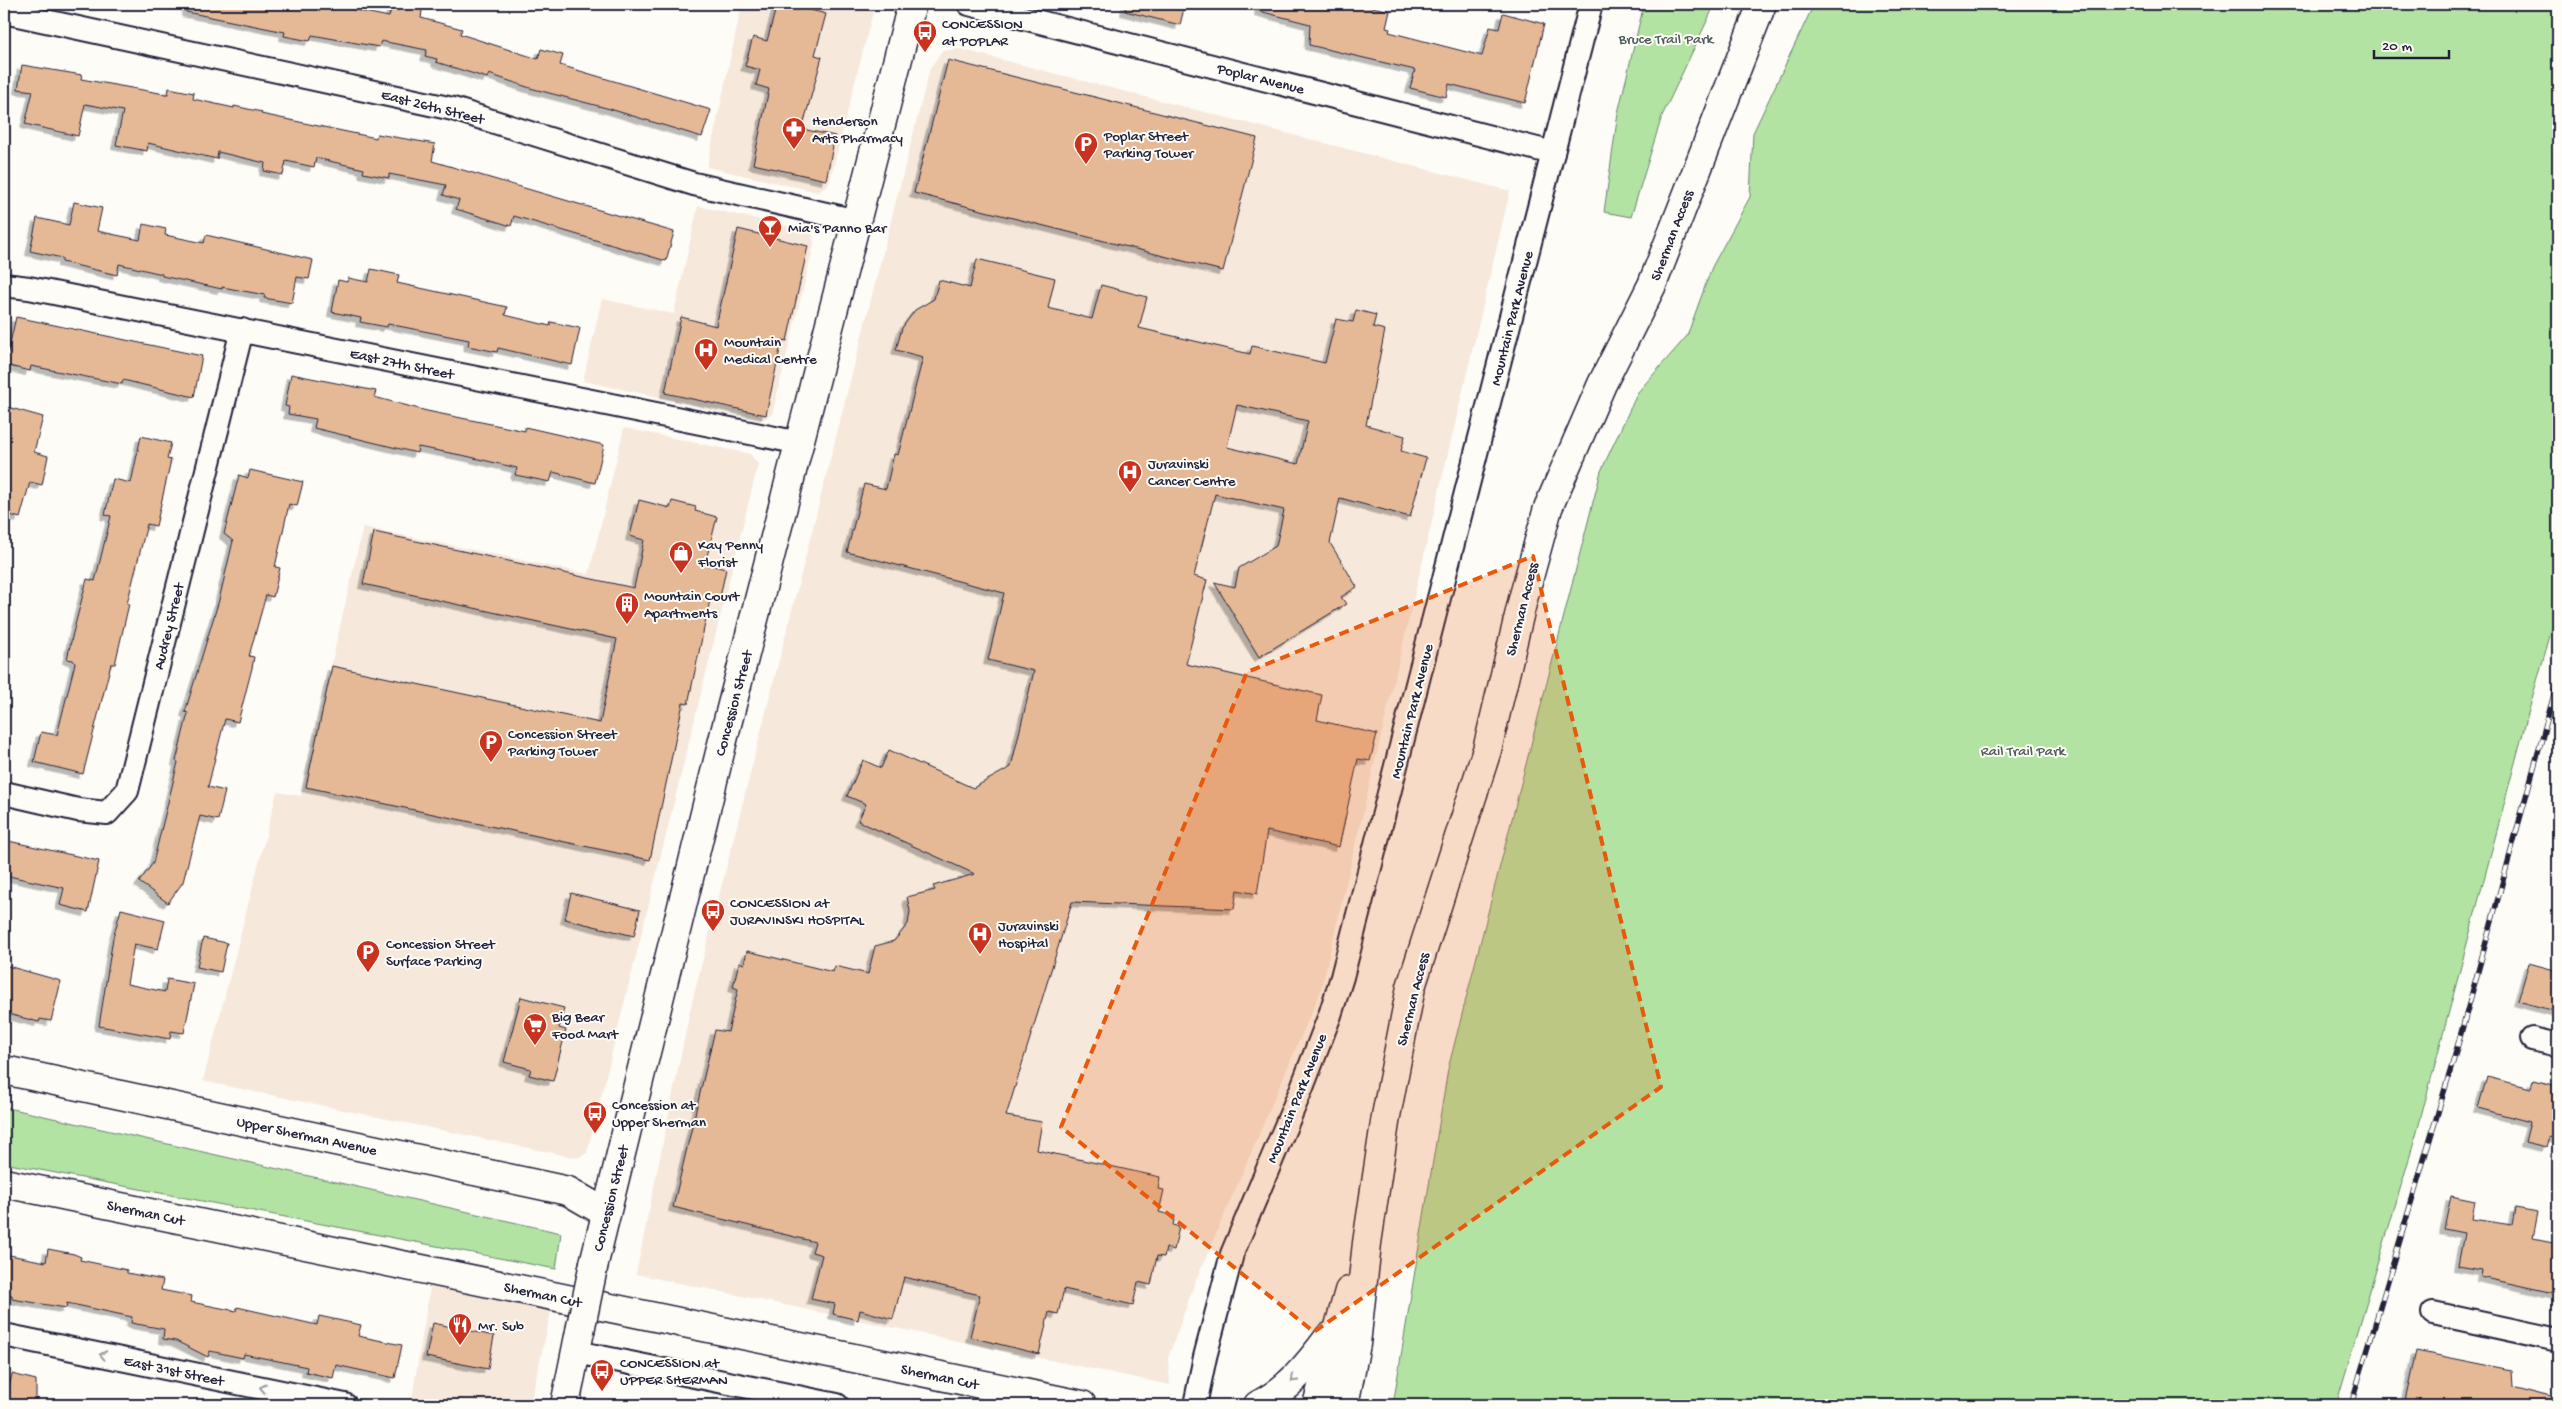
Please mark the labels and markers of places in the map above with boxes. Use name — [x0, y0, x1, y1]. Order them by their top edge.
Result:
place label: CONCESSION at POPLAR — [942, 16, 1023, 51]
bus stop icon: CONCESSION at POPLAR — [912, 19, 938, 53]
place label: Henderson Arts Pharmacy — [812, 113, 903, 148]
pharmacy icon: Henderson Arts Pharmacy — [781, 116, 807, 150]
place label: Poplar Street Parking Tower — [1103, 128, 1195, 163]
parking icon: Poplar Street Parking Tower — [1073, 131, 1099, 165]
bar icon: Mia's Panno Bar — [757, 214, 783, 248]
place label: Mia's Panno Bar — [788, 220, 888, 238]
place label: Mountain Medical Centre — [724, 334, 817, 369]
hospital icon: Mountain Medical Centre — [693, 337, 719, 371]
place label: Juravinski Cancer Centre — [1148, 456, 1236, 491]
hospital icon: Juravinski Cancer Centre — [1117, 459, 1143, 493]
place label: Kay Penny Florist — [697, 537, 764, 572]
shop icon: Kay Penny Florist — [668, 540, 694, 574]
place label: Mountain Court Apartments — [644, 588, 741, 623]
building icon: Mountain Court Apartments — [614, 591, 640, 625]
place label: Concession Street Parking Tower — [507, 726, 619, 761]
parking icon: Concession Street Parking Tower — [478, 729, 504, 763]
place label: CONCESSION at JURAVINSKI HOSPITAL — [730, 895, 864, 930]
bus stop icon: CONCESSION at JURAVINSKI HOSPITAL — [700, 898, 726, 932]
place label: Juravinski Hospital — [998, 918, 1059, 953]
hospital icon: Juravinski Hospital — [967, 921, 993, 955]
place label: Concession Street Surface Parking — [386, 936, 497, 971]
parking icon: Concession Street Surface Parking — [355, 939, 381, 973]
place label: Big Bear Food Mart — [551, 1009, 620, 1044]
supermarket icon: Big Bear Food Mart — [522, 1012, 548, 1046]
place label: Concession at Upper Sherman — [612, 1097, 706, 1132]
bus stop icon: Concession at Upper Sherman — [582, 1100, 608, 1134]
restaurant icon: Mr. Sub — [447, 1312, 473, 1346]
place label: Mr. Sub — [478, 1318, 524, 1336]
place label: CONCESSION at UPPER SHERMAN — [620, 1355, 728, 1390]
bus stop icon: CONCESSION at UPPER SHERMAN — [589, 1358, 615, 1392]

